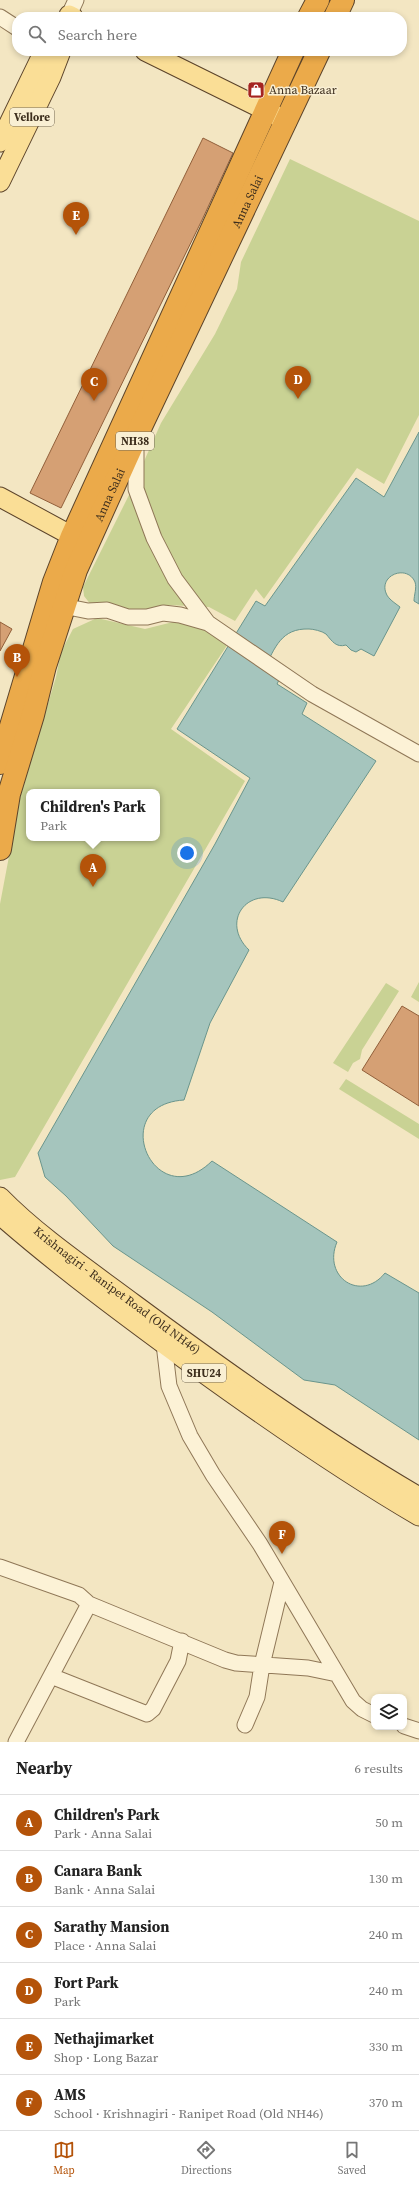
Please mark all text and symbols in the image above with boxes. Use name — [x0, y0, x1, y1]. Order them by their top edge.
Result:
search box — [12, 12, 407, 56]
icon: search — [26, 23, 48, 45]
text: Search here — [58, 24, 137, 45]
shop icon: Anna Bazaar — [246, 80, 266, 100]
place label: Anna Bazaar — [269, 82, 337, 98]
road number: Vellore — [10, 108, 54, 126]
street label: Anna Salai — [228, 172, 267, 231]
pin: E — [63, 202, 89, 235]
pin: D — [285, 366, 311, 399]
pin: C — [81, 368, 107, 401]
road number: NH38 — [116, 432, 154, 450]
street label: Anna Salai — [91, 465, 129, 524]
pin: B — [4, 644, 30, 677]
popup — [26, 789, 160, 841]
text: Children's Park — [40, 796, 146, 817]
text: Park — [40, 817, 67, 834]
your location — [177, 843, 197, 863]
pin: A — [80, 854, 106, 887]
street label: Krishnagiri - Ranipet Road (Old NH46) — [30, 1223, 204, 1358]
road number: SHU24 — [182, 1364, 226, 1382]
pin: F — [269, 1521, 295, 1554]
map controls — [371, 1694, 407, 1730]
button: layers — [371, 1694, 407, 1730]
text: Nearby — [16, 1756, 72, 1780]
text: 6 results — [355, 1760, 403, 1777]
text: Children's Park — [54, 1804, 159, 1825]
text: A — [25, 1814, 33, 1831]
text: 50 m — [375, 1814, 403, 1831]
text: Park · Anna Salai — [54, 1825, 152, 1842]
text: Canara Bank — [54, 1860, 142, 1881]
text: B — [25, 1870, 33, 1887]
text: 130 m — [369, 1870, 403, 1887]
text: Bank · Anna Salai — [54, 1881, 155, 1898]
text: Sarathy Mansion — [54, 1916, 170, 1937]
text: C — [25, 1926, 33, 1943]
text: 240 m — [369, 1926, 403, 1943]
text: Place · Anna Salai — [54, 1937, 157, 1954]
text: Fort Park — [54, 1972, 119, 1993]
text: D — [24, 1982, 34, 1999]
text: 240 m — [369, 1982, 403, 1999]
text: Park — [54, 1993, 81, 2010]
text: Nethajimarket — [54, 2028, 154, 2049]
text: E — [25, 2038, 33, 2055]
text: 330 m — [369, 2038, 403, 2055]
text: Shop · Long Bazar — [54, 2049, 158, 2066]
text: AMS — [54, 2084, 86, 2105]
text: F — [25, 2094, 33, 2111]
text: 370 m — [369, 2094, 403, 2111]
text: School · Krishnagiri - Ranipet Road (Old NH46) — [54, 2105, 324, 2122]
tab: Map — [53, 2139, 75, 2178]
tab: Directions — [181, 2139, 232, 2178]
tab: Saved — [338, 2139, 366, 2178]

